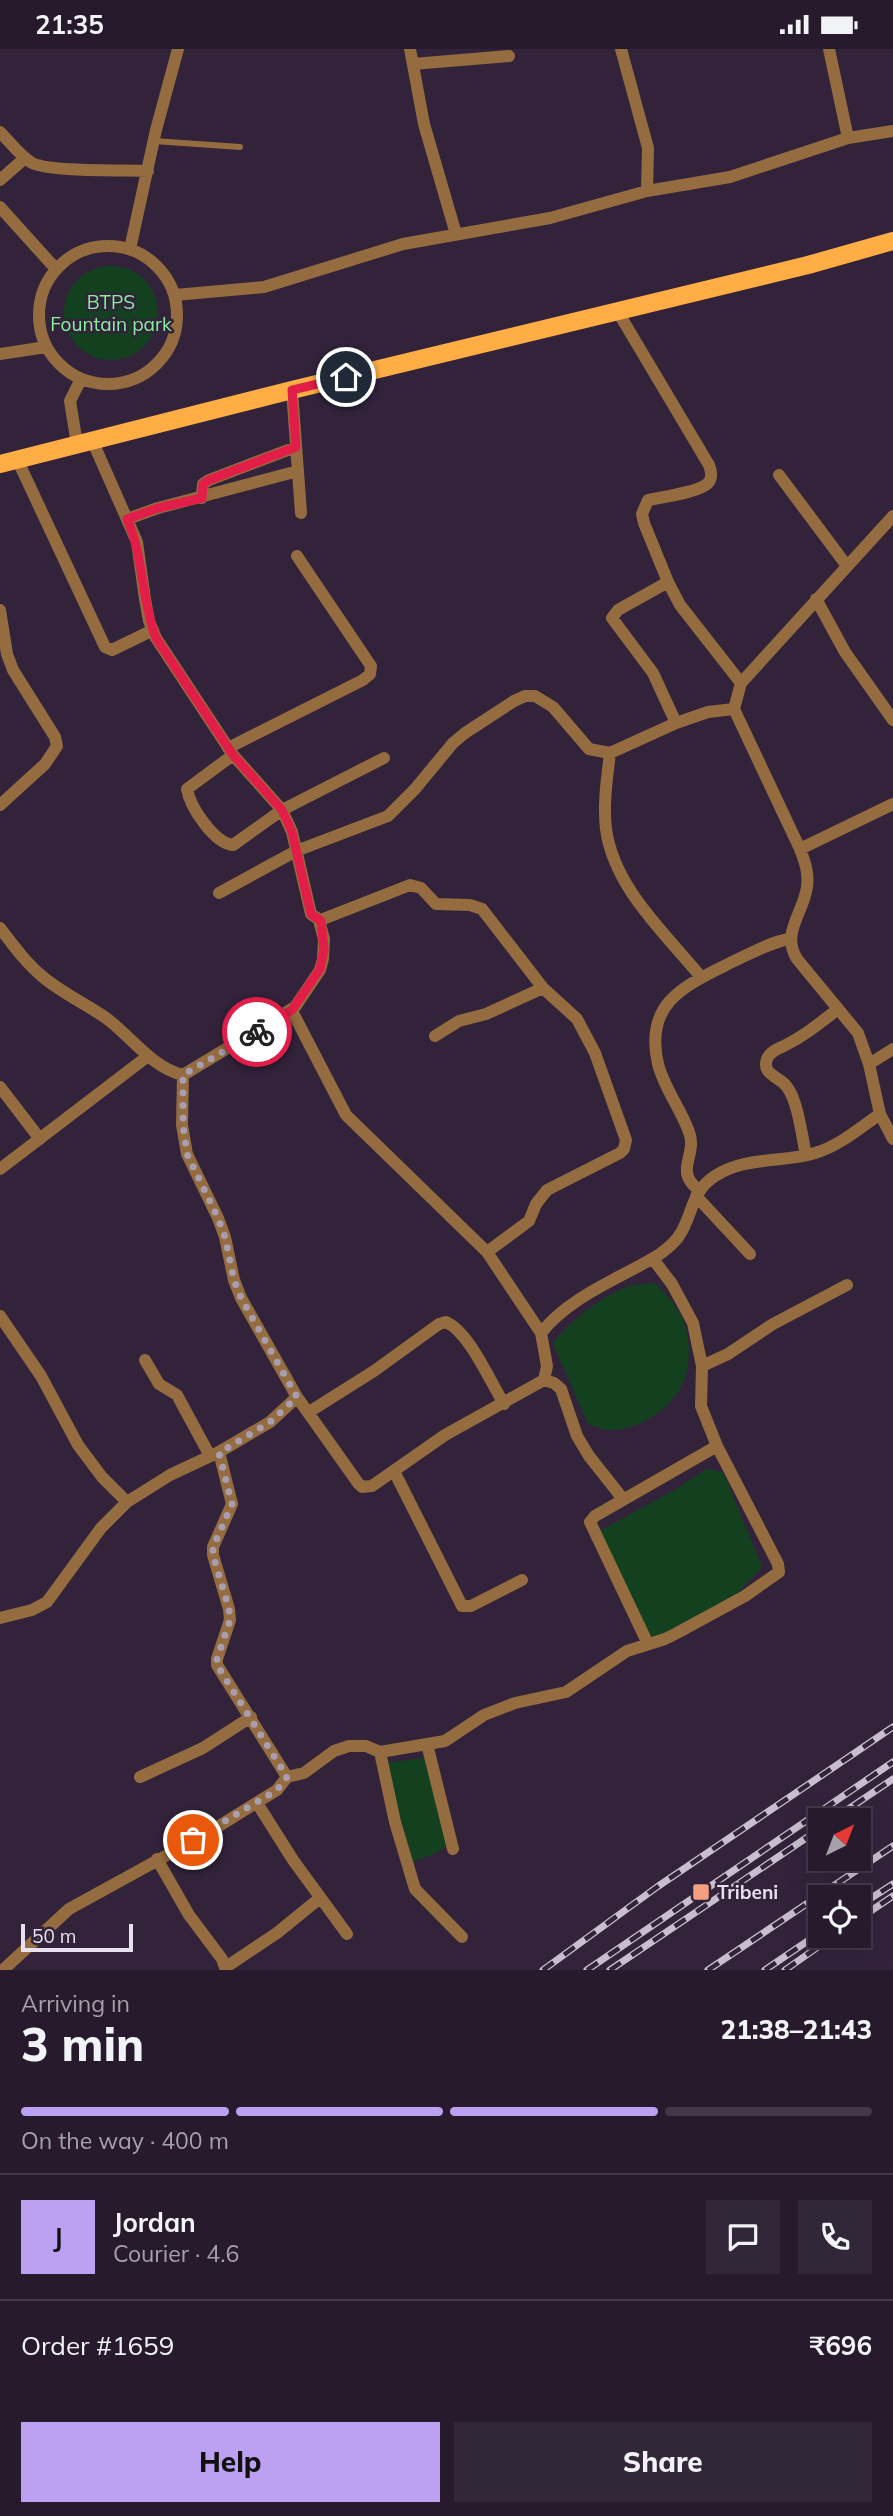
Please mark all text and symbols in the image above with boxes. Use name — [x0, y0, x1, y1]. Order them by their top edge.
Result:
text: 21:35 — [35, 8, 104, 41]
park label: BTPS Fountain park — [50, 290, 172, 336]
pin — [316, 347, 376, 407]
icon: home — [327, 358, 365, 396]
courier — [222, 997, 292, 1067]
icon: bike — [238, 1013, 276, 1051]
north arrow — [808, 1808, 872, 1871]
map controls — [808, 1808, 871, 1948]
pin — [163, 1810, 223, 1870]
icon: bag — [174, 1821, 212, 1859]
place label: Tribeni — [717, 1880, 778, 1904]
marker: Tribeni — [691, 1882, 711, 1902]
button: locate — [808, 1885, 871, 1948]
scale bar — [21, 1921, 133, 1953]
text: 50 m — [32, 1924, 76, 1948]
text: Arriving in — [21, 1989, 130, 2018]
text: 21:38–21:43 — [721, 2013, 872, 2046]
text: 3 min — [21, 2015, 144, 2073]
text: On the way · 400 m — [21, 2126, 229, 2155]
button: chat — [706, 2200, 780, 2274]
button: phone — [798, 2200, 872, 2274]
text: Jordan — [113, 2206, 196, 2239]
text: J — [53, 2221, 63, 2254]
text: Courier · 4.6 — [113, 2239, 239, 2268]
text: Order #1659 — [21, 2329, 174, 2362]
text: ₹696 — [810, 2329, 872, 2362]
button: Help — [21, 2422, 440, 2502]
button: Share — [454, 2422, 872, 2502]

